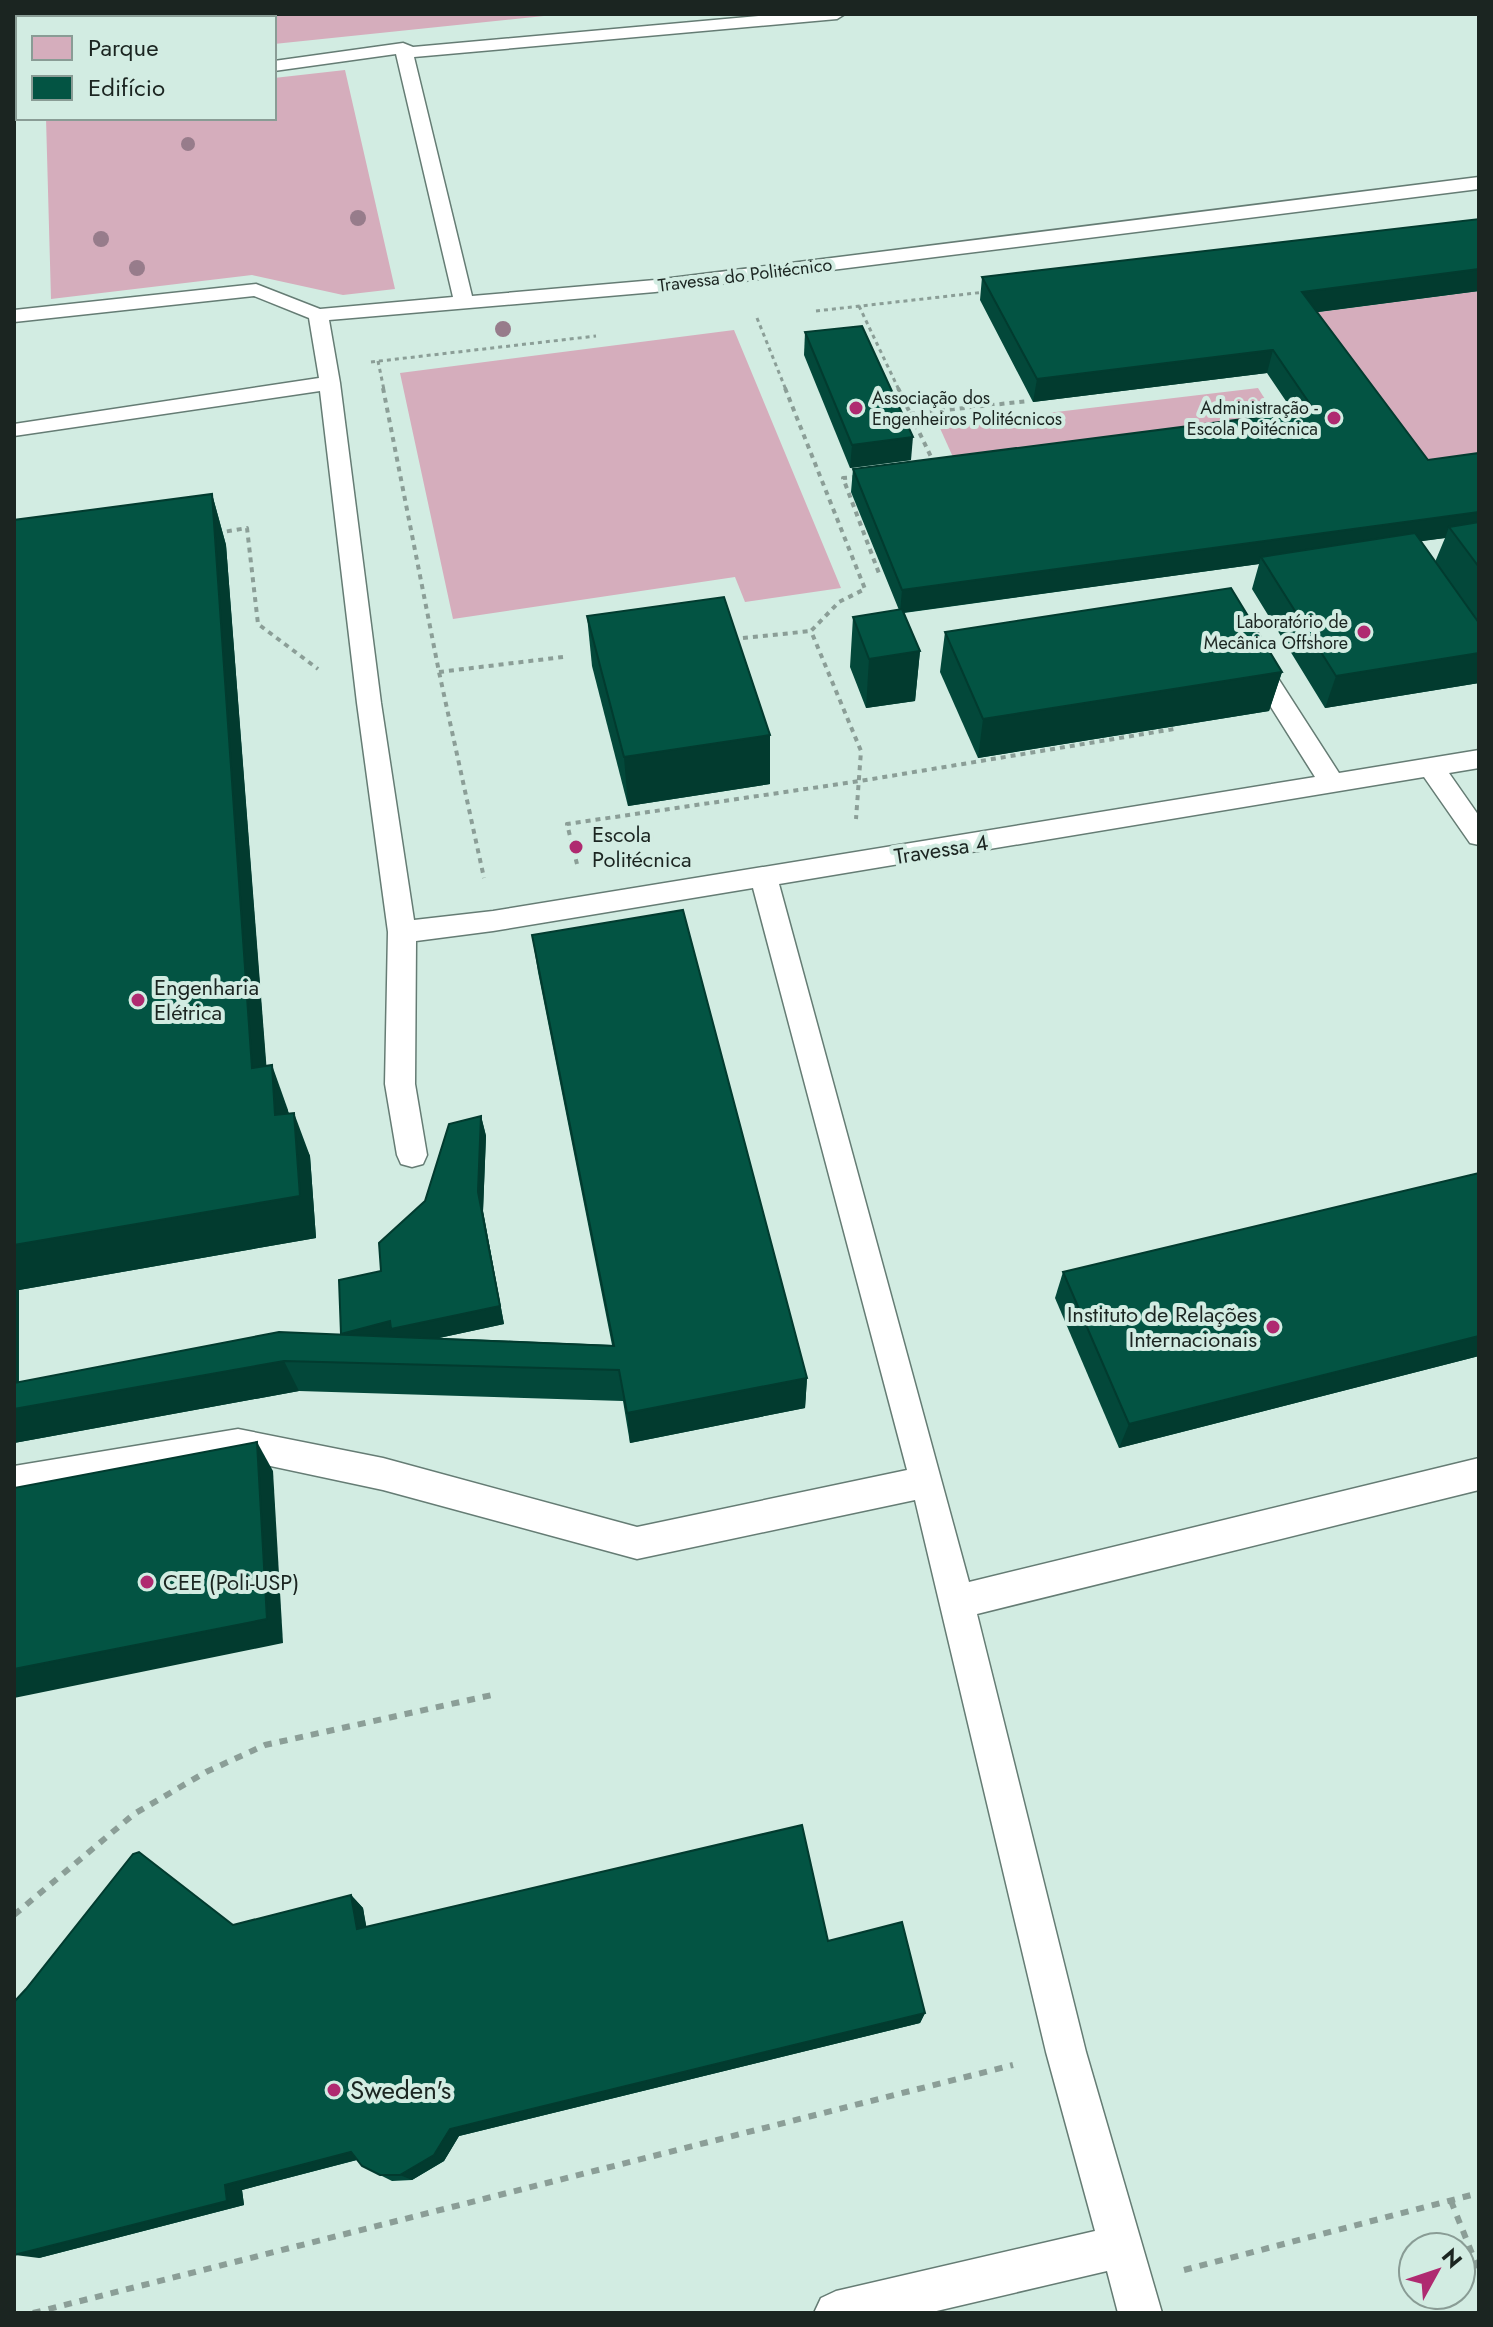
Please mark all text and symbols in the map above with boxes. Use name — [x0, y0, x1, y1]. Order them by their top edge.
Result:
legend — [16, 16, 276, 120]
text: Parque — [88, 30, 159, 65]
text: Edifício — [88, 70, 165, 105]
street label: Travessa do Politécnico — [656, 251, 834, 299]
place label: Associação dos Engenheiros Politécnicos — [872, 385, 1062, 432]
place label: Administração - Escola Poitécnica — [1187, 395, 1318, 442]
marker: Associação dos Engenheiros Politécnicos — [847, 399, 865, 417]
marker: Administração - Escola Poitécnica — [1325, 409, 1343, 427]
place label: Laboratório de Mecânica Offshore — [1204, 609, 1348, 656]
marker: Laboratório de Mecânica Offshore — [1355, 623, 1373, 641]
place label: Escola Politécnica — [592, 818, 692, 875]
street label: Travessa 4 — [892, 826, 991, 872]
marker: Escola Politécnica — [567, 838, 585, 856]
place label: Engenharia Elétrica — [154, 971, 259, 1028]
marker: Engenharia Elétrica — [129, 991, 147, 1009]
place label: Instituto de Relações Internacionais — [1067, 1298, 1257, 1355]
marker: Instituto de Relações Internacionais — [1264, 1318, 1282, 1336]
place label: CEE (Poli-USP) — [163, 1566, 299, 1598]
marker: CEE (Poli-USP) — [138, 1573, 156, 1591]
place label: Sweden's — [350, 2071, 451, 2109]
marker: Sweden's — [325, 2081, 343, 2099]
north arrow — [1397, 2231, 1477, 2311]
text: N — [1434, 2241, 1470, 2275]

